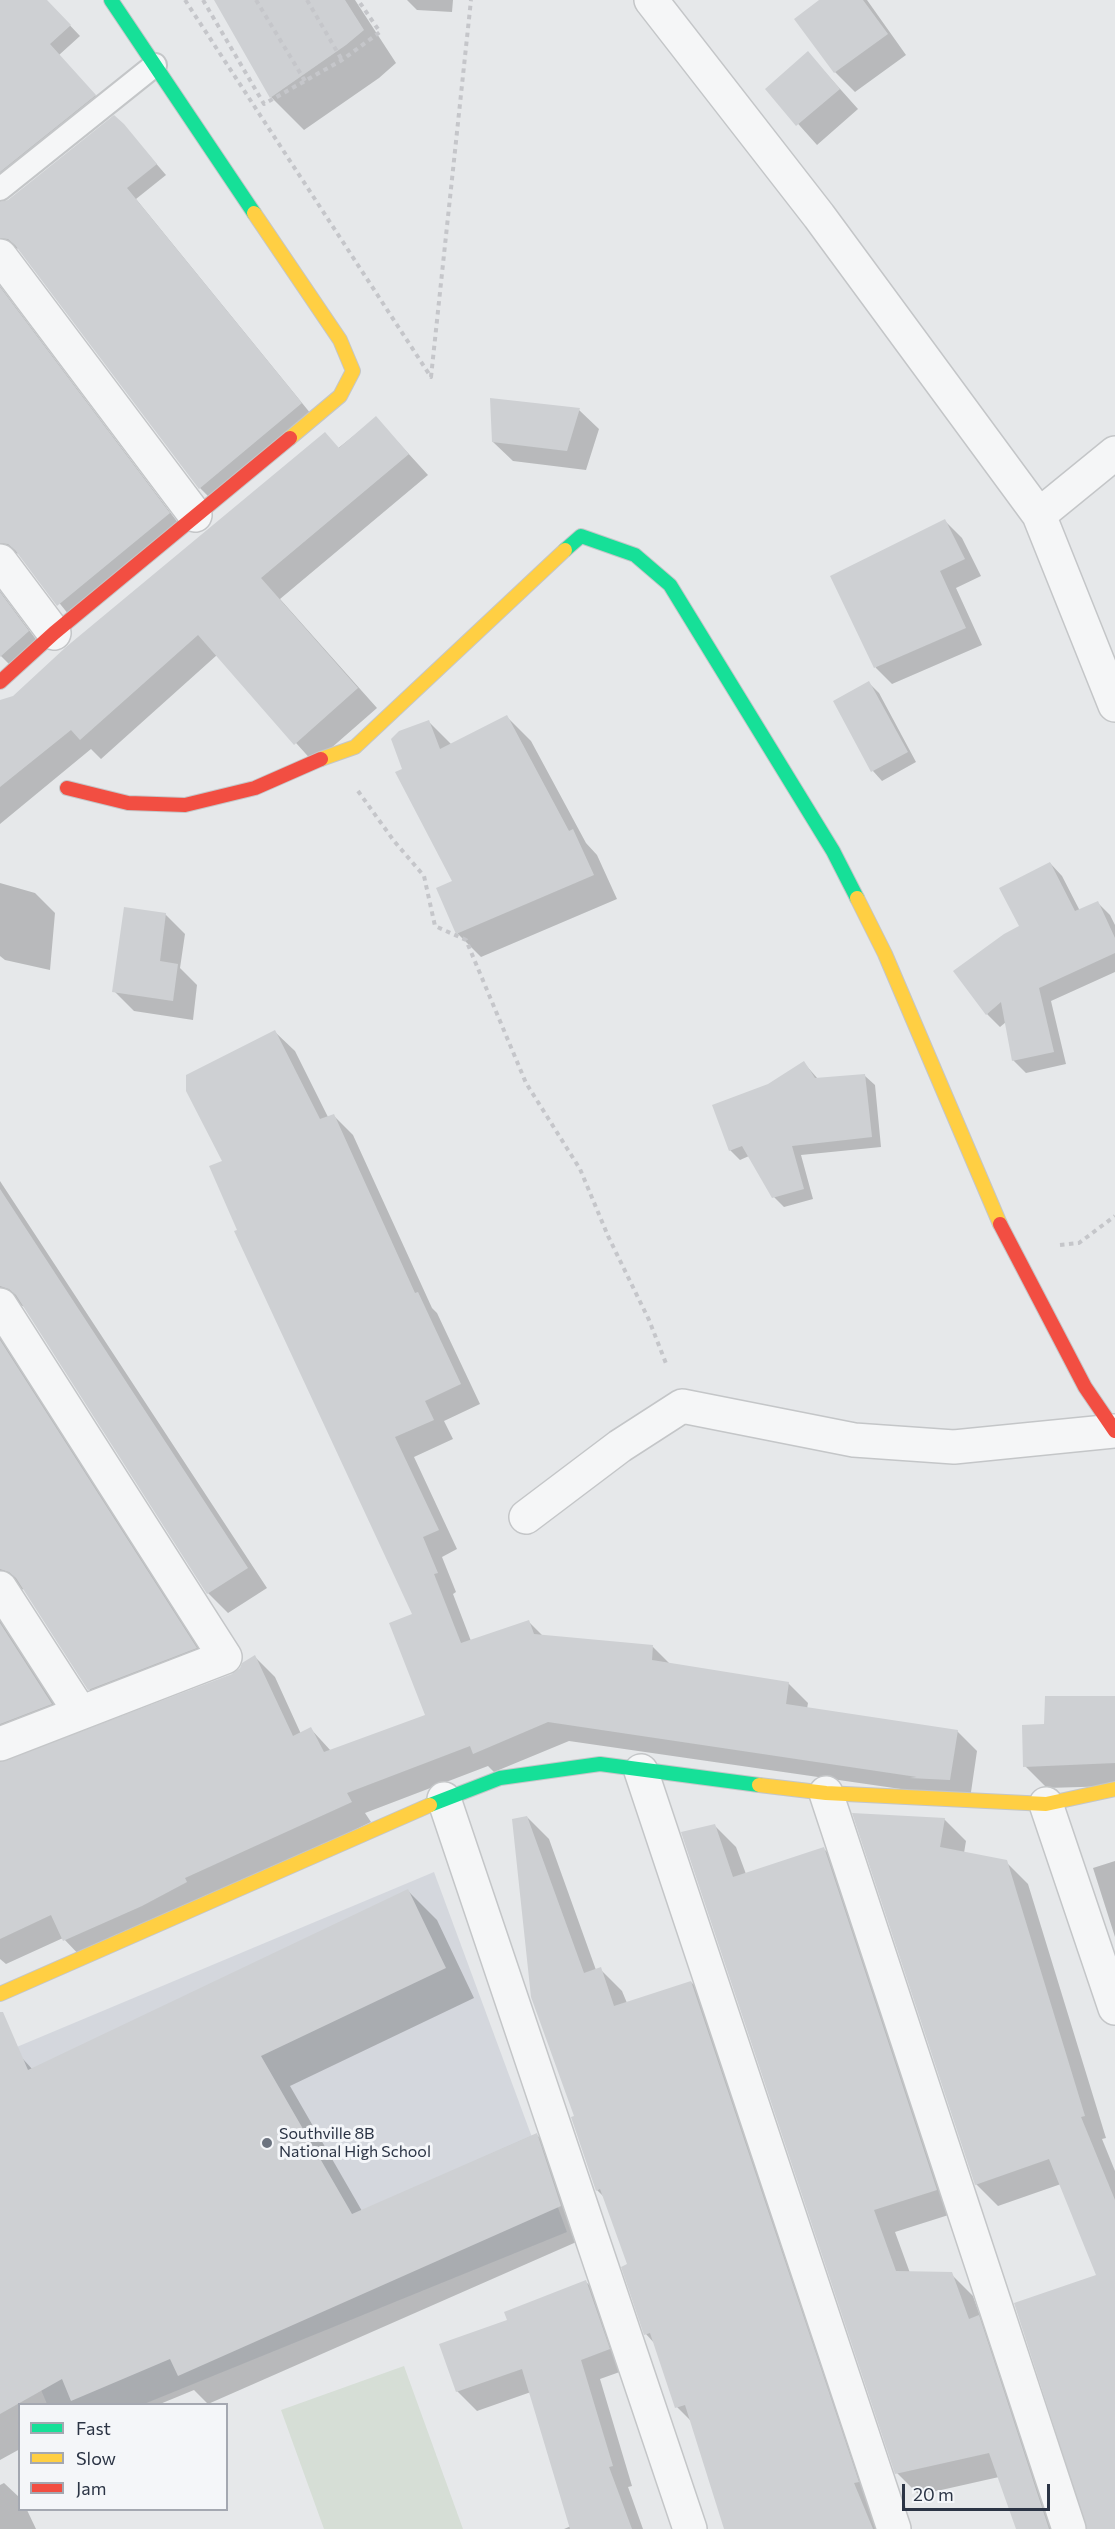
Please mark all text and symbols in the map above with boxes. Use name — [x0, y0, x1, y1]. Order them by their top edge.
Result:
place label: Southville 8B National High School — [279, 2124, 431, 2162]
marker: Southville 8B National High School — [260, 2136, 274, 2150]
legend — [18, 2403, 228, 2511]
text: Fast — [76, 2417, 111, 2439]
text: Slow — [76, 2447, 116, 2469]
scale bar — [905, 2472, 1054, 2510]
text: Jam — [76, 2477, 106, 2499]
text: 20 m — [913, 2483, 954, 2505]

